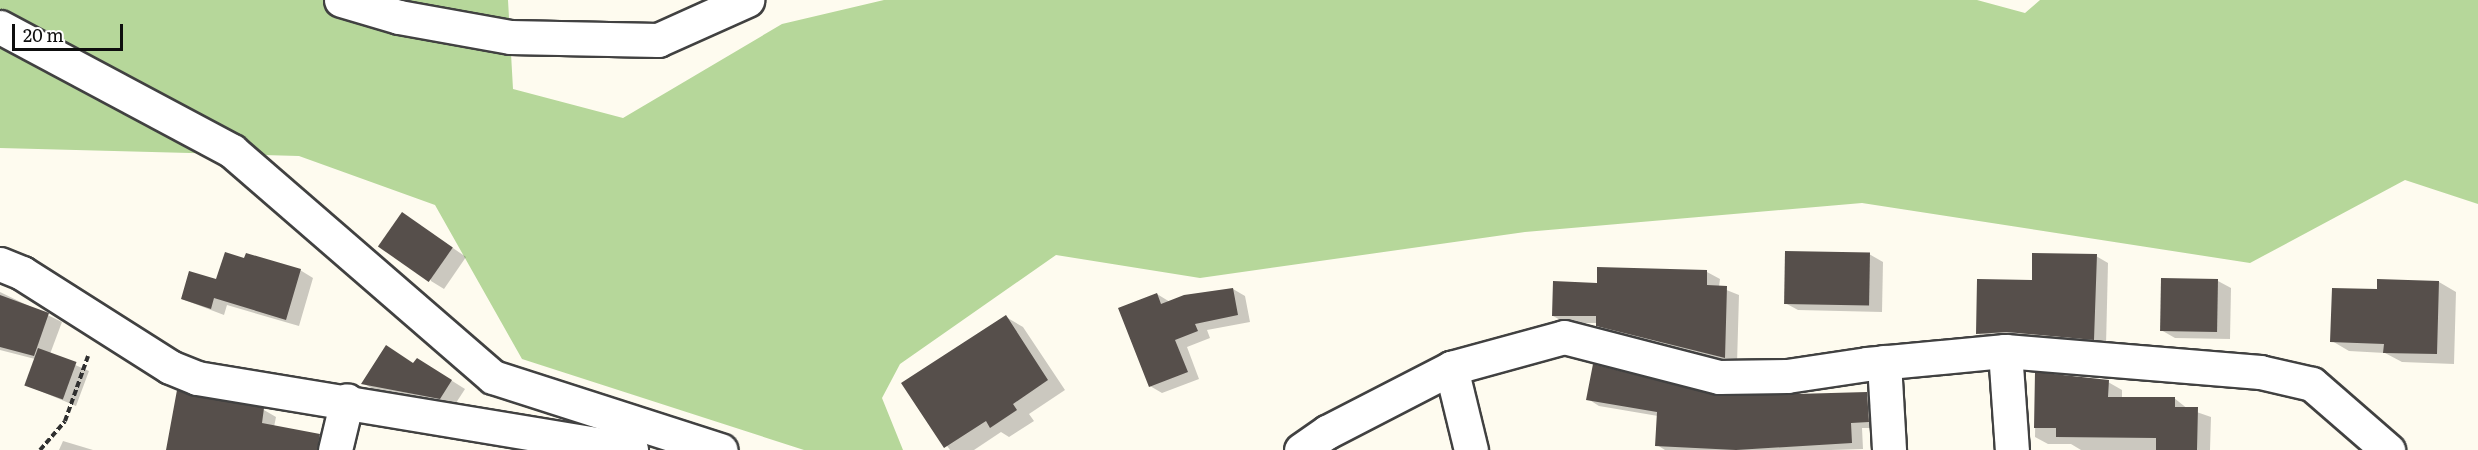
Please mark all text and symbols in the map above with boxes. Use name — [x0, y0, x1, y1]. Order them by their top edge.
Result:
scale bar — [15, 12, 126, 50]
text: 20 m — [23, 21, 64, 48]

